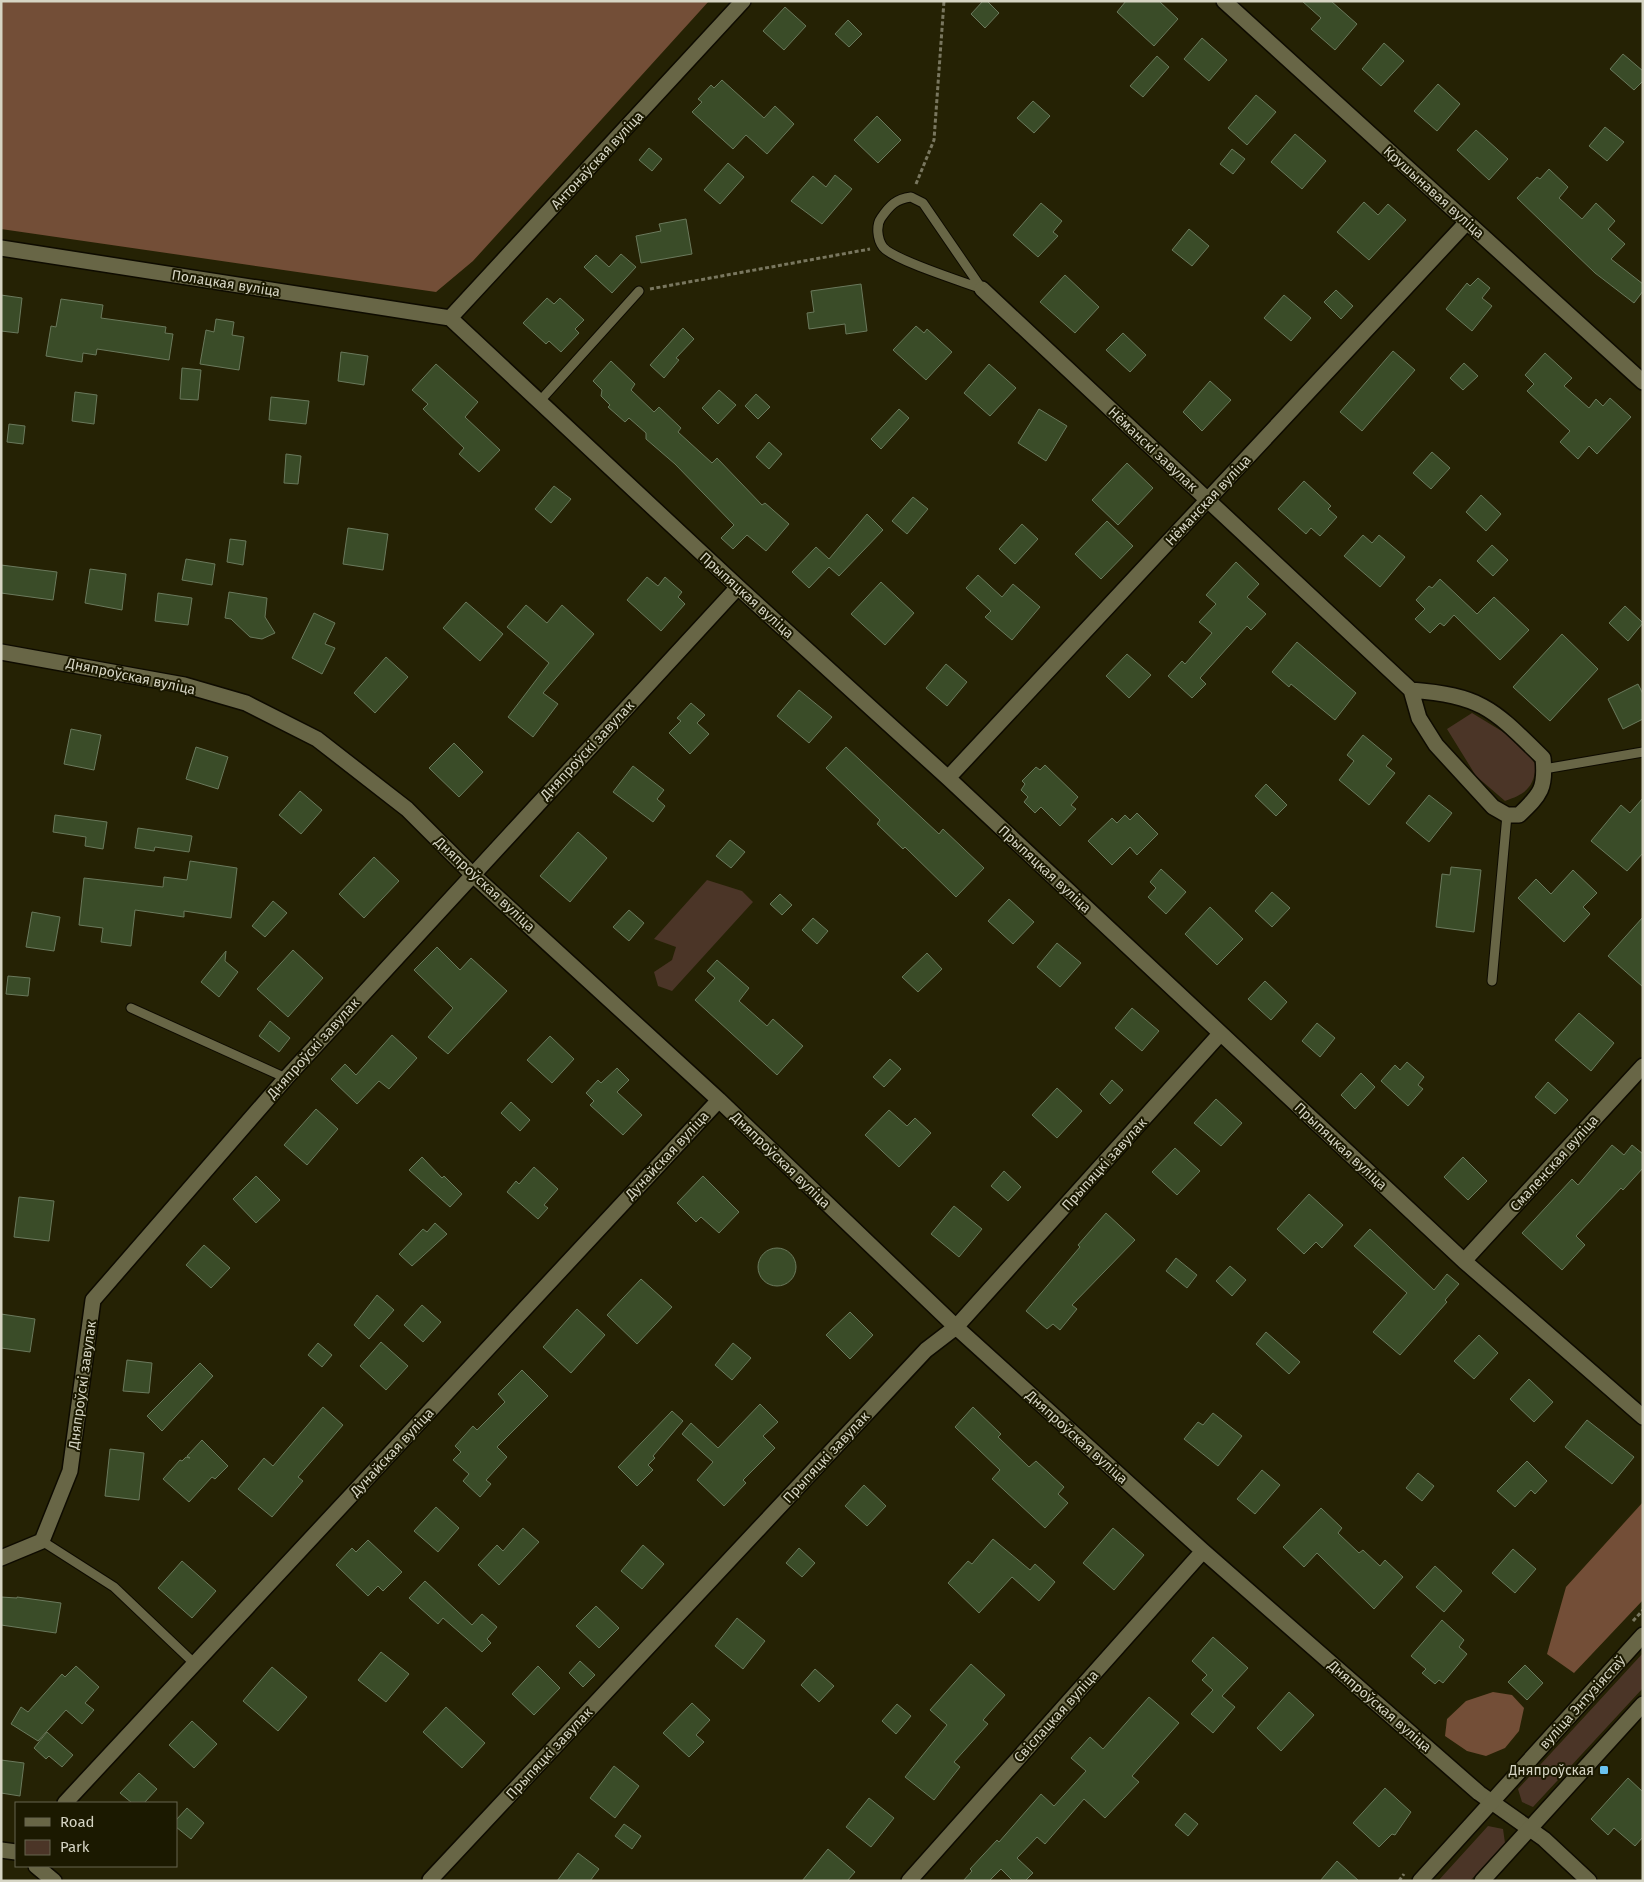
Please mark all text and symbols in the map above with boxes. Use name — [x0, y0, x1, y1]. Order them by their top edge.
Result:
street label: Антонаўская вуліца — [547, 108, 647, 213]
street label: Крушынавая вуліца — [1380, 143, 1488, 242]
street label: Полацкая вуліца — [170, 267, 281, 300]
street label: Нёманскі завулак — [1104, 404, 1201, 496]
street label: Нёманская вуліца — [1162, 452, 1255, 549]
street label: Прыпяцкая вуліца — [696, 549, 797, 642]
street label: Дняпроўская вуліца — [64, 654, 197, 698]
street label: Дняпроўскі завулак — [536, 697, 638, 804]
street label: Прыпяцкая вуліца — [995, 822, 1095, 917]
street label: Дняпроўская вуліца — [430, 833, 538, 935]
street label: Дняпроўскі завулак — [263, 994, 364, 1103]
street label: Прыпяцкая вуліца — [1291, 1099, 1391, 1194]
street label: Дунайская вуліца — [621, 1108, 713, 1204]
street label: Дняпроўская вуліца — [727, 1108, 834, 1212]
street label: Смаленская вуліца — [1507, 1112, 1602, 1215]
street label: Прыпяцкі завулак — [1058, 1114, 1151, 1214]
street label: Дняпроўскі завулак — [65, 1319, 100, 1451]
street label: Дняпроўская вуліца — [1022, 1387, 1131, 1488]
street label: Дунайская вуліца — [346, 1405, 438, 1501]
street label: Прыпяцкі завулак — [780, 1408, 874, 1507]
street label: вуліца Энтузіястаў — [1536, 1652, 1629, 1753]
street label: Дняпроўская вуліца — [1324, 1656, 1435, 1756]
street label: Свіслацкая вуліца — [1010, 1667, 1102, 1766]
street label: Прыпяцкі завулак — [503, 1704, 597, 1803]
place label: Дняпроўская — [1508, 1762, 1594, 1779]
marker: Дняпроўская — [1598, 1764, 1610, 1776]
legend — [15, 1802, 178, 1867]
text: Road — [60, 1813, 95, 1831]
text: Park — [60, 1838, 90, 1856]

